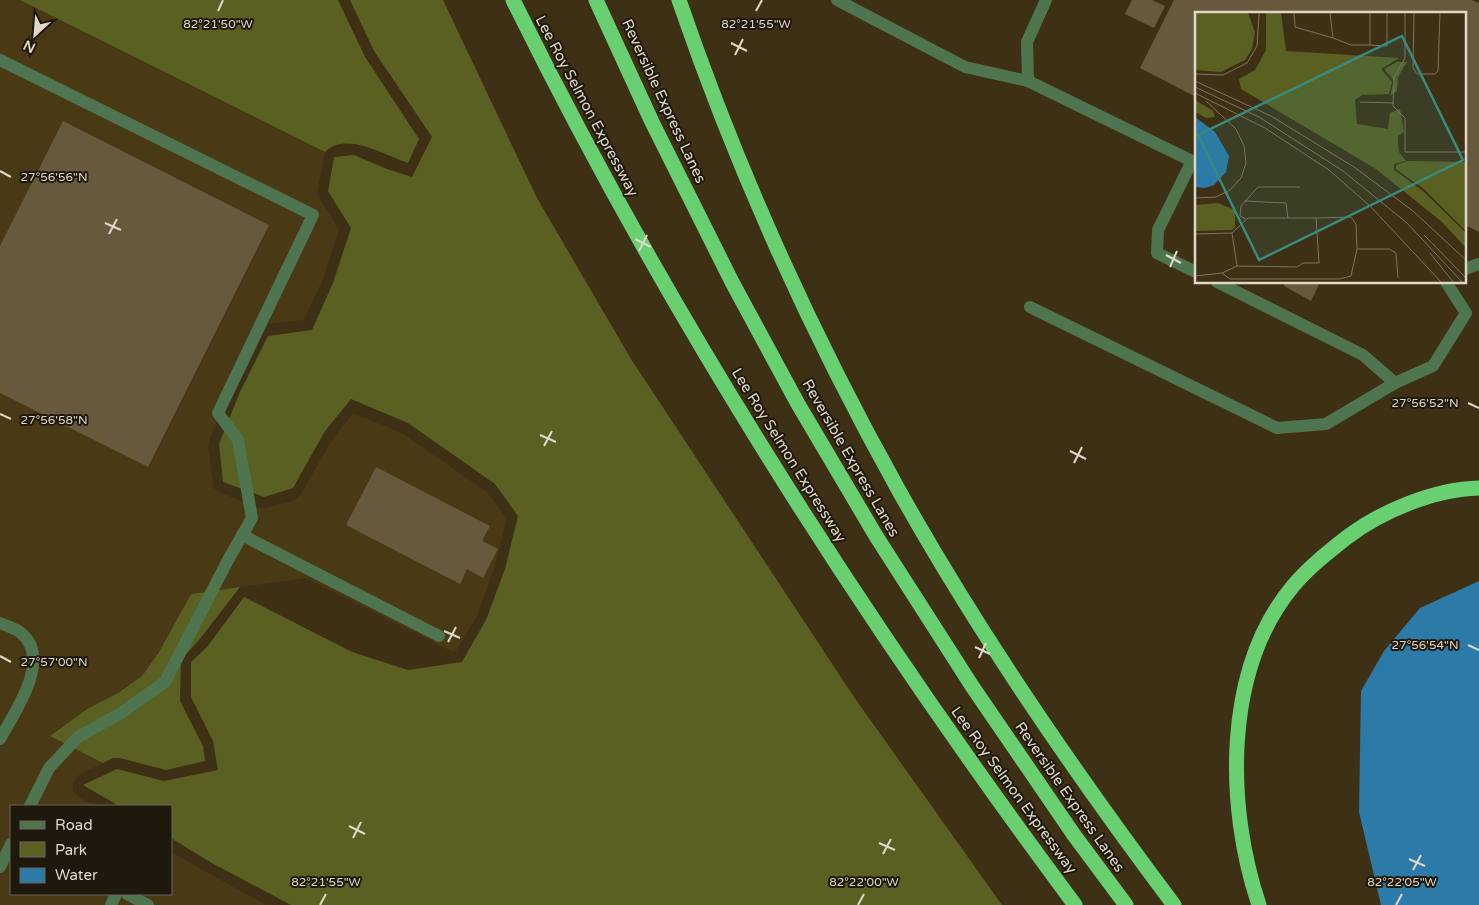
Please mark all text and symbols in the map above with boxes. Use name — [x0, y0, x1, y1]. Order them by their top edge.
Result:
north arrow — [10, 10, 60, 60]
inset map — [1195, 12, 1466, 284]
street label: Lee Roy Selmon Expressway — [532, 13, 642, 199]
street label: Reversible Express Lanes — [618, 16, 710, 186]
text: 82°21'50"W — [183, 17, 253, 31]
text: 82°21'55"W — [721, 17, 791, 31]
text: N — [21, 36, 38, 56]
text: 27°56'56"N — [20, 170, 88, 184]
street label: Lee Roy Selmon Expressway — [728, 364, 850, 546]
street label: Reversible Express Lanes — [798, 376, 904, 540]
text: 27°56'52"N — [1391, 396, 1459, 410]
text: 27°56'58"N — [20, 413, 88, 427]
text: 27°56'54"N — [1391, 638, 1459, 652]
text: 27°57'00"N — [20, 655, 88, 669]
street label: Lee Roy Selmon Expressway — [947, 703, 1081, 877]
street label: Reversible Express Lanes — [1011, 718, 1129, 876]
legend — [10, 805, 172, 895]
text: Road — [55, 816, 93, 834]
text: Park — [55, 841, 87, 859]
text: Water — [55, 866, 98, 884]
text: 82°21'55"W — [291, 875, 361, 889]
text: 82°22'00"W — [829, 875, 899, 889]
text: 82°22'05"W — [1367, 875, 1437, 889]

